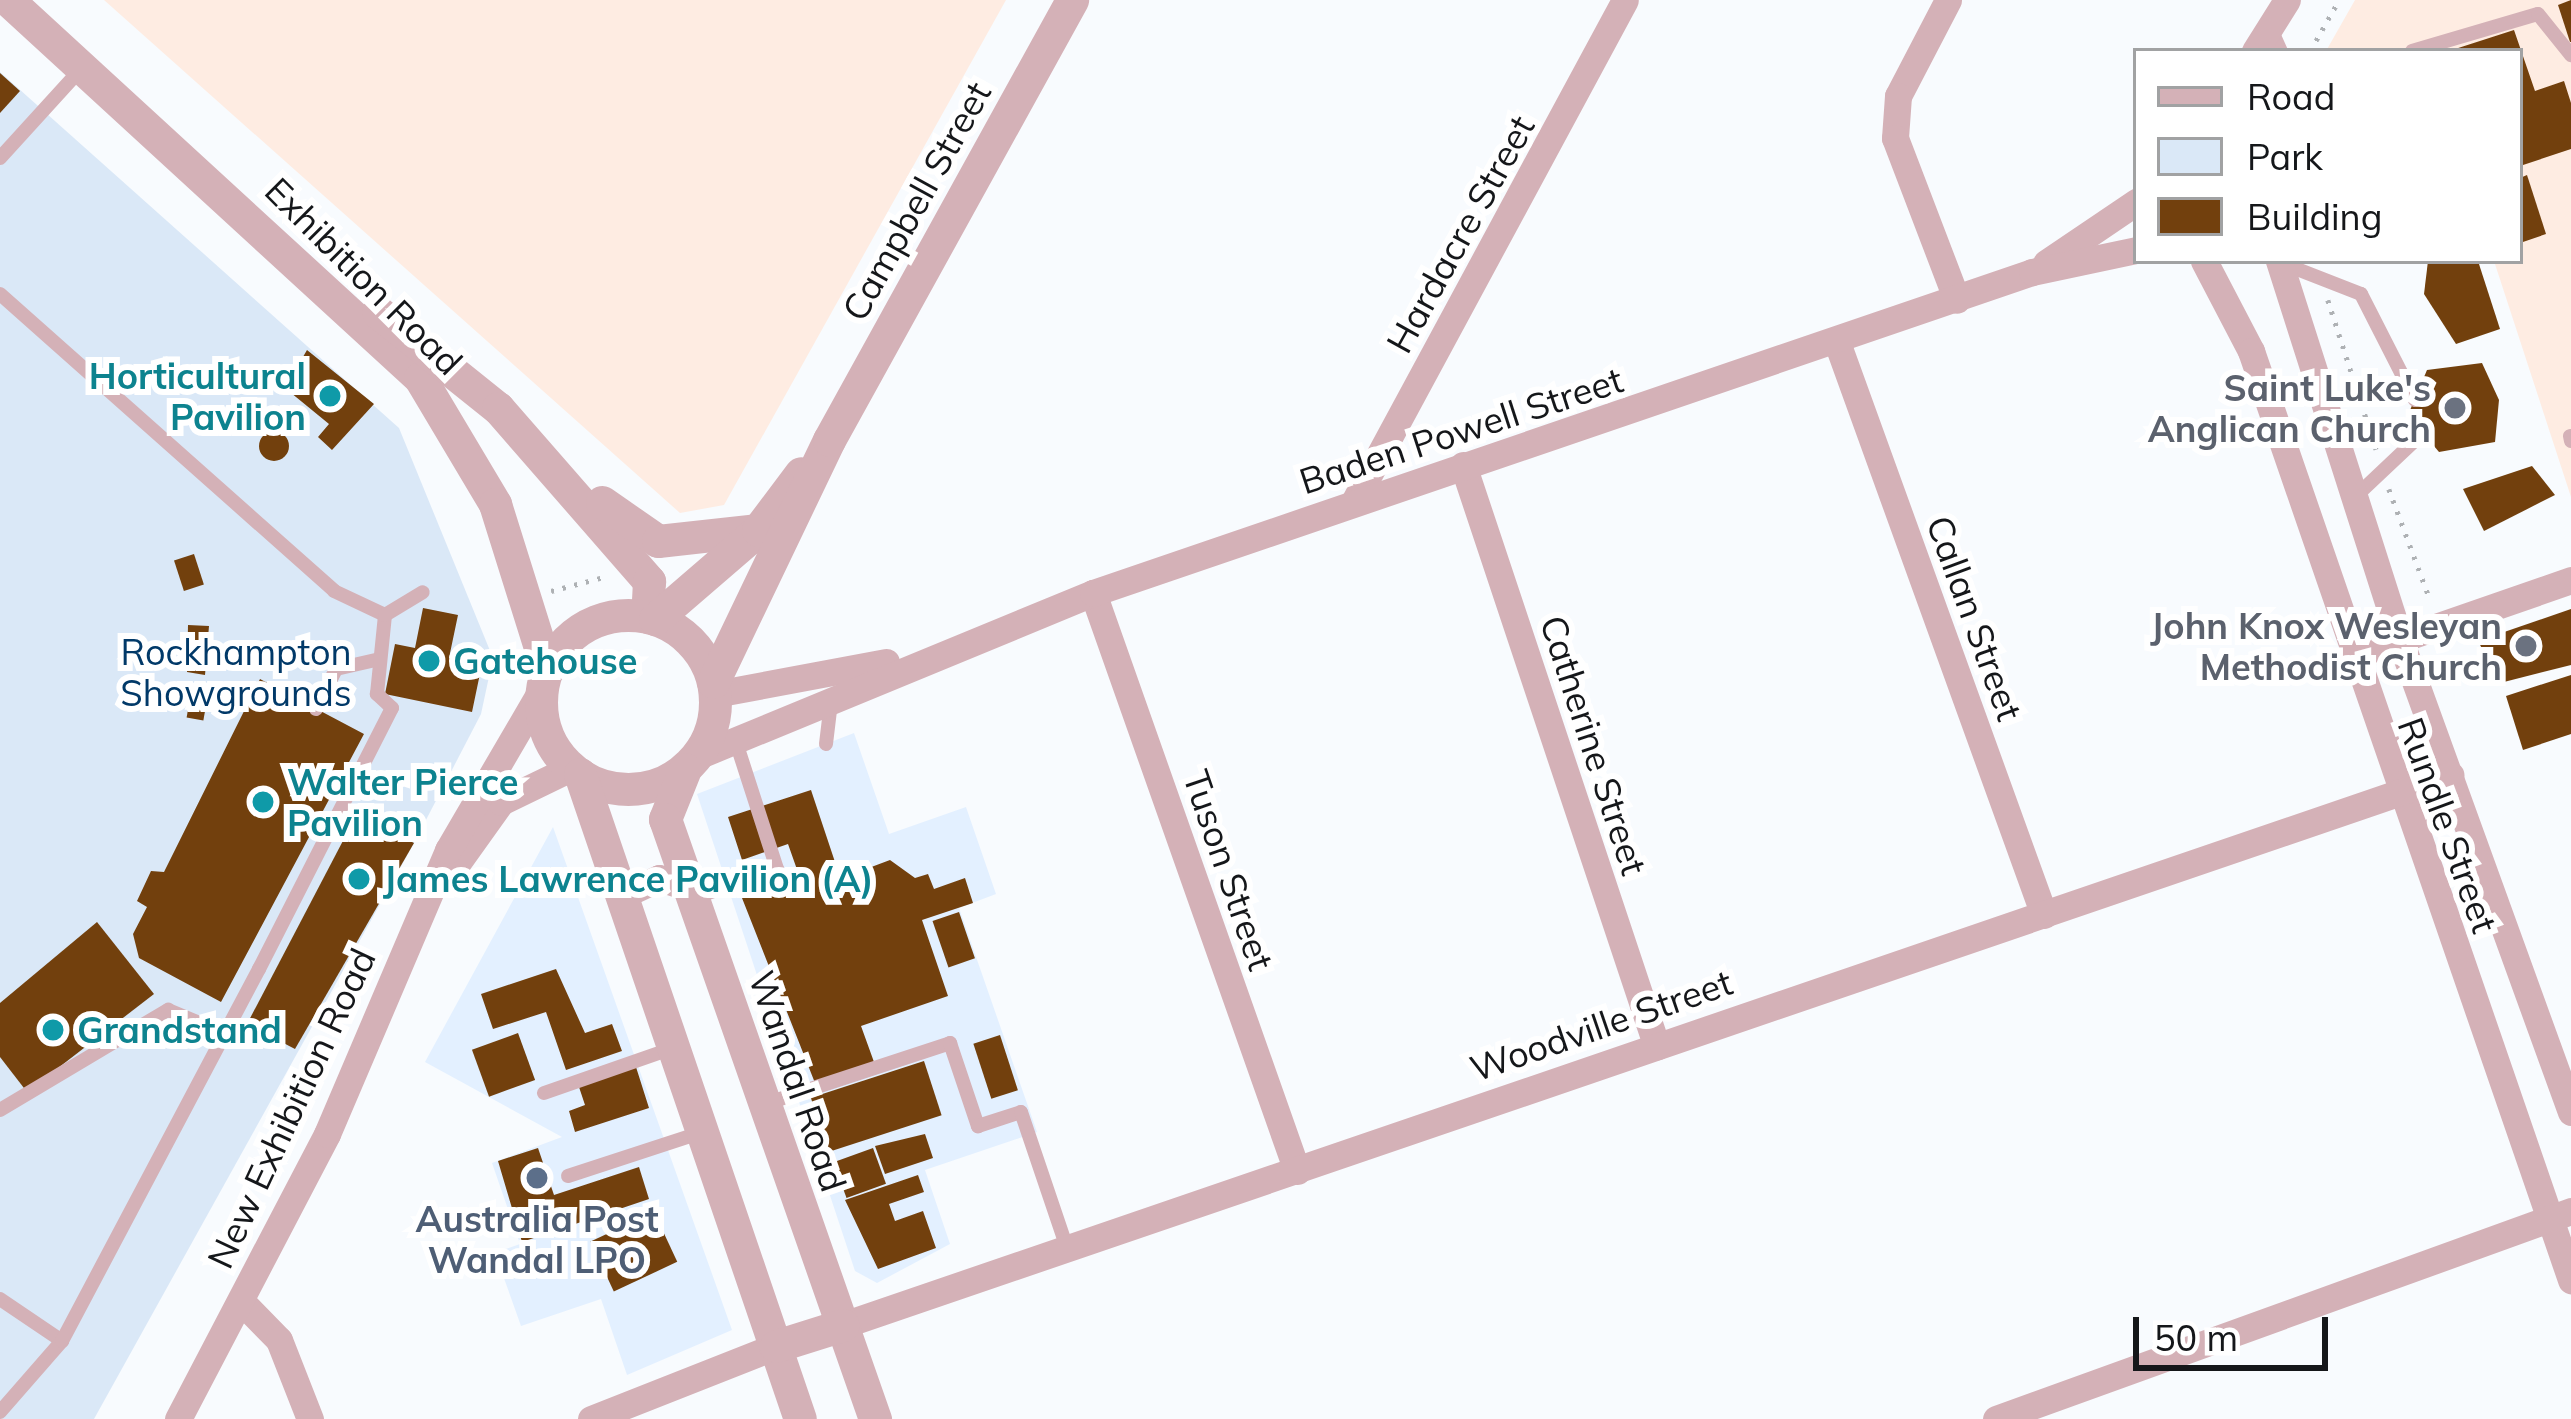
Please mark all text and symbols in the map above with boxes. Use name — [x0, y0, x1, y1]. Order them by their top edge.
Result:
legend — [2133, 48, 2523, 264]
street label: Campbell Street — [833, 74, 999, 328]
text: Road — [2247, 74, 2335, 119]
street label: Hardacre Street — [1377, 108, 1543, 360]
text: Park — [2247, 134, 2323, 179]
street label: Exhibition Road — [257, 169, 471, 383]
text: Building — [2247, 194, 2382, 239]
place label: Horticultural Pavilion — [89, 353, 306, 438]
street label: Baden Powell Street — [1294, 357, 1628, 503]
place label: Saint Luke's Anglican Church — [2148, 365, 2431, 450]
marker: Horticultural Pavilion — [317, 383, 343, 409]
marker: Saint Luke's Anglican Church — [2442, 395, 2468, 421]
street label: Callan Street — [1918, 510, 2032, 726]
place label: John Knox Wesleyan Methodist Church — [2150, 603, 2502, 688]
street label: Catherine Street — [1532, 610, 1656, 880]
park label: Rockhampton Showgrounds — [120, 629, 352, 714]
marker: John Knox Wesleyan Methodist Church — [2513, 633, 2539, 659]
place label: Gatehouse — [453, 639, 637, 683]
marker: Gatehouse — [416, 648, 442, 674]
street label: Rundle Street — [2389, 712, 2507, 938]
place label: Walter Pierce Pavilion — [287, 759, 519, 844]
street label: Tuson Street — [1175, 764, 1283, 976]
marker: Walter Pierce Pavilion — [250, 789, 276, 815]
place label: James Lawrence Pavilion (A) — [383, 857, 874, 901]
marker: James Lawrence Pavilion (A) — [346, 866, 372, 892]
street label: New Exhibition Road — [198, 941, 384, 1275]
street label: Woodville Street — [1464, 960, 1738, 1090]
street label: Wandal Road — [740, 965, 856, 1197]
place label: Grandstand — [77, 1008, 282, 1052]
marker: Grandstand — [40, 1017, 66, 1043]
marker: Australia Post Wandal LPO — [524, 1165, 550, 1191]
place label: Australia Post Wandal LPO — [415, 1196, 659, 1281]
scale bar — [2139, 1293, 2334, 1367]
text: 50 m — [2154, 1315, 2238, 1360]

